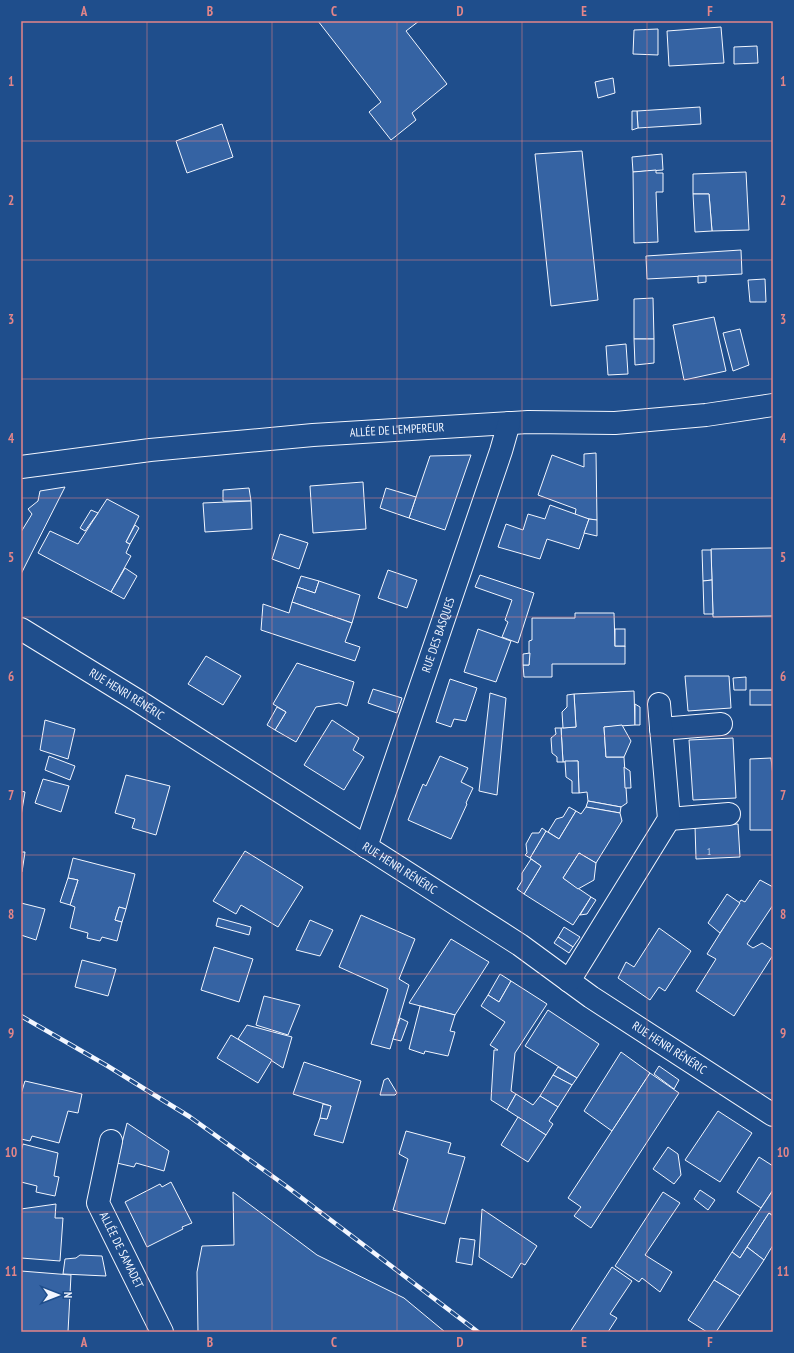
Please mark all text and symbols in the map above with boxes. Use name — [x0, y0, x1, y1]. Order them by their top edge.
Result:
text: A — [80, 3, 88, 20]
text: B — [207, 3, 213, 20]
text: C — [331, 3, 337, 20]
text: D — [457, 3, 464, 20]
text: E — [581, 3, 587, 20]
text: F — [707, 3, 713, 20]
text: 1 — [8, 73, 14, 90]
text: 1 — [780, 73, 786, 90]
text: 2 — [8, 192, 14, 209]
text: 2 — [780, 192, 786, 209]
text: 3 — [8, 311, 14, 328]
text: 3 — [780, 311, 786, 328]
street label: ALLÉE DE L'EMPEREUR — [349, 419, 445, 440]
text: 4 — [8, 430, 15, 447]
text: 4 — [780, 430, 787, 447]
text: 5 — [8, 549, 14, 566]
text: 5 — [780, 549, 786, 566]
street label: RUE DES BASQUES — [418, 595, 458, 674]
street label: RUE HENRI RÉNÉRIC — [87, 665, 168, 723]
text: 6 — [8, 668, 14, 685]
text: 6 — [780, 668, 786, 685]
text: 7 — [8, 787, 14, 804]
text: 7 — [780, 787, 786, 804]
street label: RUE HENRI RÉNÉRIC — [360, 838, 441, 897]
house number: 1 — [707, 845, 711, 858]
text: 8 — [8, 906, 14, 923]
text: 8 — [780, 906, 786, 923]
street label: RUE HENRI RÉNÉRIC — [630, 1018, 710, 1077]
text: 9 — [8, 1025, 14, 1042]
text: 9 — [780, 1025, 786, 1042]
text: 10 — [5, 1144, 17, 1161]
text: 10 — [777, 1144, 789, 1161]
street label: ALLÉE DE SAMADET — [97, 1209, 147, 1291]
text: 11 — [5, 1263, 17, 1280]
text: 11 — [777, 1263, 789, 1280]
north arrow — [38, 1275, 78, 1315]
text: N — [61, 1292, 75, 1298]
text: A — [80, 1334, 88, 1351]
text: B — [207, 1334, 213, 1351]
text: C — [331, 1334, 337, 1351]
text: D — [457, 1334, 464, 1351]
text: E — [581, 1334, 587, 1351]
text: F — [707, 1334, 713, 1351]

